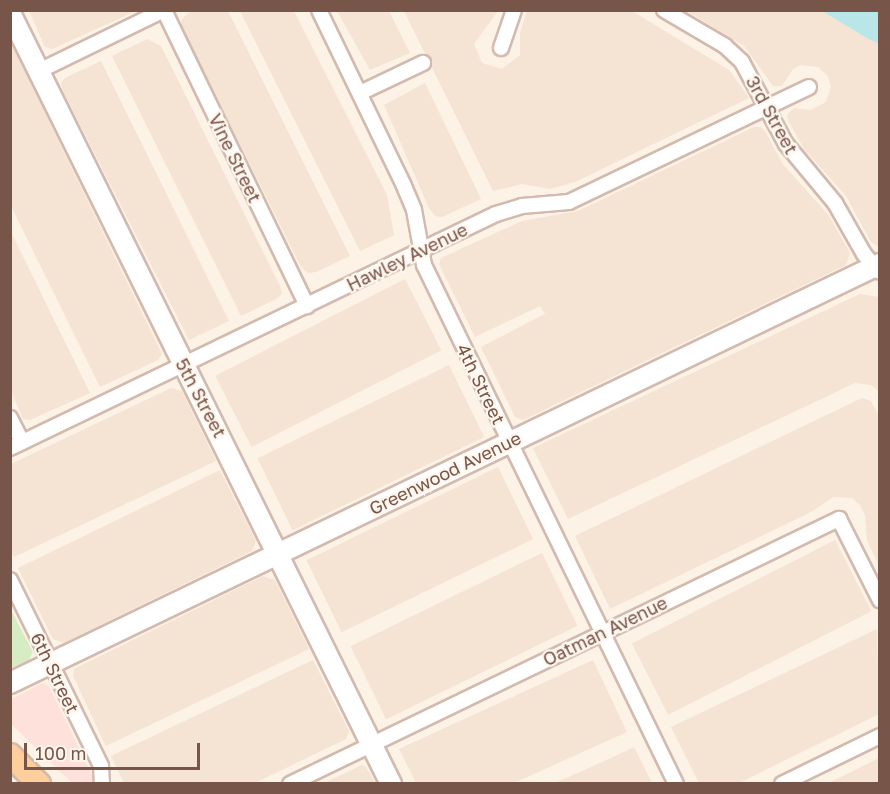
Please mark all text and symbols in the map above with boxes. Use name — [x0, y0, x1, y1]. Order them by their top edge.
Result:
street label: 3rd Street — [742, 72, 802, 158]
street label: Vine Street — [204, 110, 266, 206]
street label: Hawley Avenue — [343, 218, 471, 296]
street label: 4th Street — [452, 340, 510, 428]
street label: 5th Street — [171, 355, 231, 441]
street label: Greenwood Avenue — [365, 427, 525, 519]
street label: Oatman Avenue — [539, 592, 671, 670]
street label: 6th Street — [26, 629, 84, 717]
scale bar — [27, 731, 202, 769]
text: 100 m — [35, 742, 86, 764]

